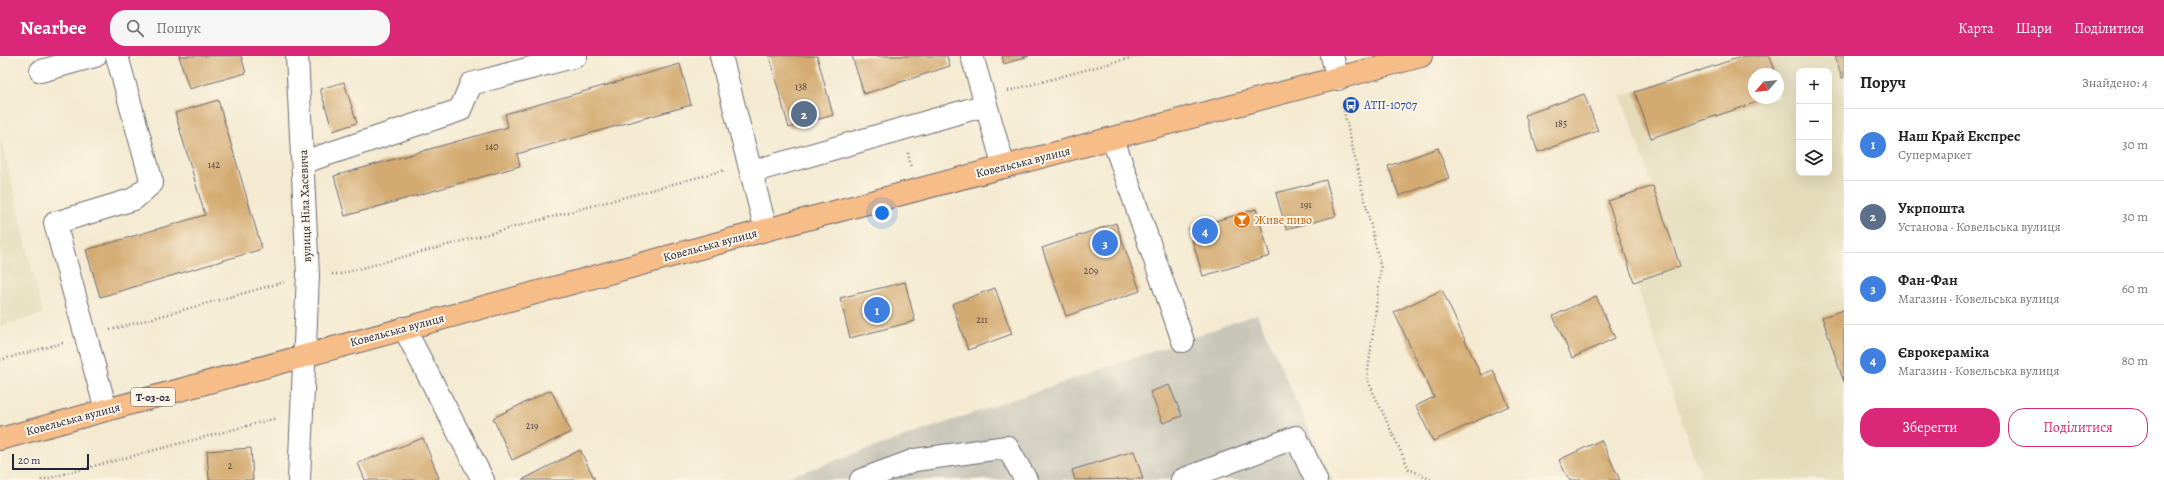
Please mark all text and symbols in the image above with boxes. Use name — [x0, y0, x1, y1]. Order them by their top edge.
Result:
search box — [110, 10, 390, 46]
text: Nearbee — [20, 15, 86, 41]
icon: search — [124, 17, 146, 39]
text: Пошук — [156, 18, 201, 38]
text: Карта — [1958, 19, 1994, 38]
text: Шари — [2016, 19, 2052, 38]
text: Поділитися — [2074, 19, 2144, 38]
north arrow — [1748, 68, 1784, 104]
map controls — [1796, 68, 1832, 176]
button: + — [1796, 68, 1832, 104]
text: Поруч — [1860, 71, 1906, 94]
text: Знайдено: 4 — [2082, 74, 2148, 91]
house number: 138 — [795, 80, 807, 93]
bus stop icon: АТП-10707 — [1341, 95, 1361, 115]
place label: АТП-10707 — [1363, 97, 1418, 113]
pin: 2 — [791, 99, 817, 129]
button: − — [1796, 104, 1832, 140]
house number: 185 — [1555, 117, 1567, 130]
text: Наш Край Експрес — [1898, 126, 2020, 146]
text: 1 — [1871, 136, 1875, 153]
text: 30 m — [2122, 136, 2148, 153]
house number: 140 — [485, 140, 499, 153]
button: layers — [1796, 140, 1832, 176]
street label: Ковельська вулиця — [974, 142, 1072, 181]
text: Супермаркет — [1898, 146, 1972, 163]
street label: вулиця Ніла Хасевича — [295, 149, 315, 263]
house number: 142 — [208, 158, 221, 171]
house number: 191 — [1300, 198, 1312, 211]
text: Укрпошта — [1898, 198, 1965, 218]
your location — [872, 203, 892, 223]
text: 2 — [1870, 208, 1876, 225]
text: 30 m — [2122, 208, 2148, 225]
bar icon: Живе пиво — [1232, 210, 1252, 230]
place label: Живе пиво — [1255, 212, 1312, 228]
pin: 4 — [1192, 216, 1218, 246]
text: Установа · Ковельська вулиця — [1898, 218, 2061, 235]
street label: Ковельська вулиця — [661, 225, 759, 265]
pin: 3 — [1092, 228, 1118, 258]
house number: 209 — [1084, 264, 1099, 277]
text: Фан-Фан — [1898, 270, 1958, 290]
text: 3 — [1870, 280, 1876, 297]
text: 60 m — [2122, 280, 2148, 297]
text: Магазин · Ковельська вулиця — [1898, 290, 2060, 307]
pin: 1 — [864, 295, 890, 325]
street label: Ковельська вулиця — [348, 310, 446, 350]
house number: 211 — [976, 313, 988, 326]
text: Єврокераміка — [1898, 342, 1989, 362]
text: 4 — [1870, 352, 1876, 369]
text: 80 m — [2121, 352, 2148, 369]
text: Магазин · Ковельська вулиця — [1898, 362, 2060, 379]
road number: Т-03-02 — [131, 388, 175, 406]
street label: Ковельська вулиця — [24, 399, 122, 439]
button: Зберегти — [1860, 408, 2000, 447]
button: Поділитися — [2008, 408, 2148, 447]
house number: 219 — [526, 419, 539, 432]
scale bar — [12, 452, 89, 471]
text: 20 m — [18, 453, 40, 468]
house number: 2 — [228, 459, 233, 472]

